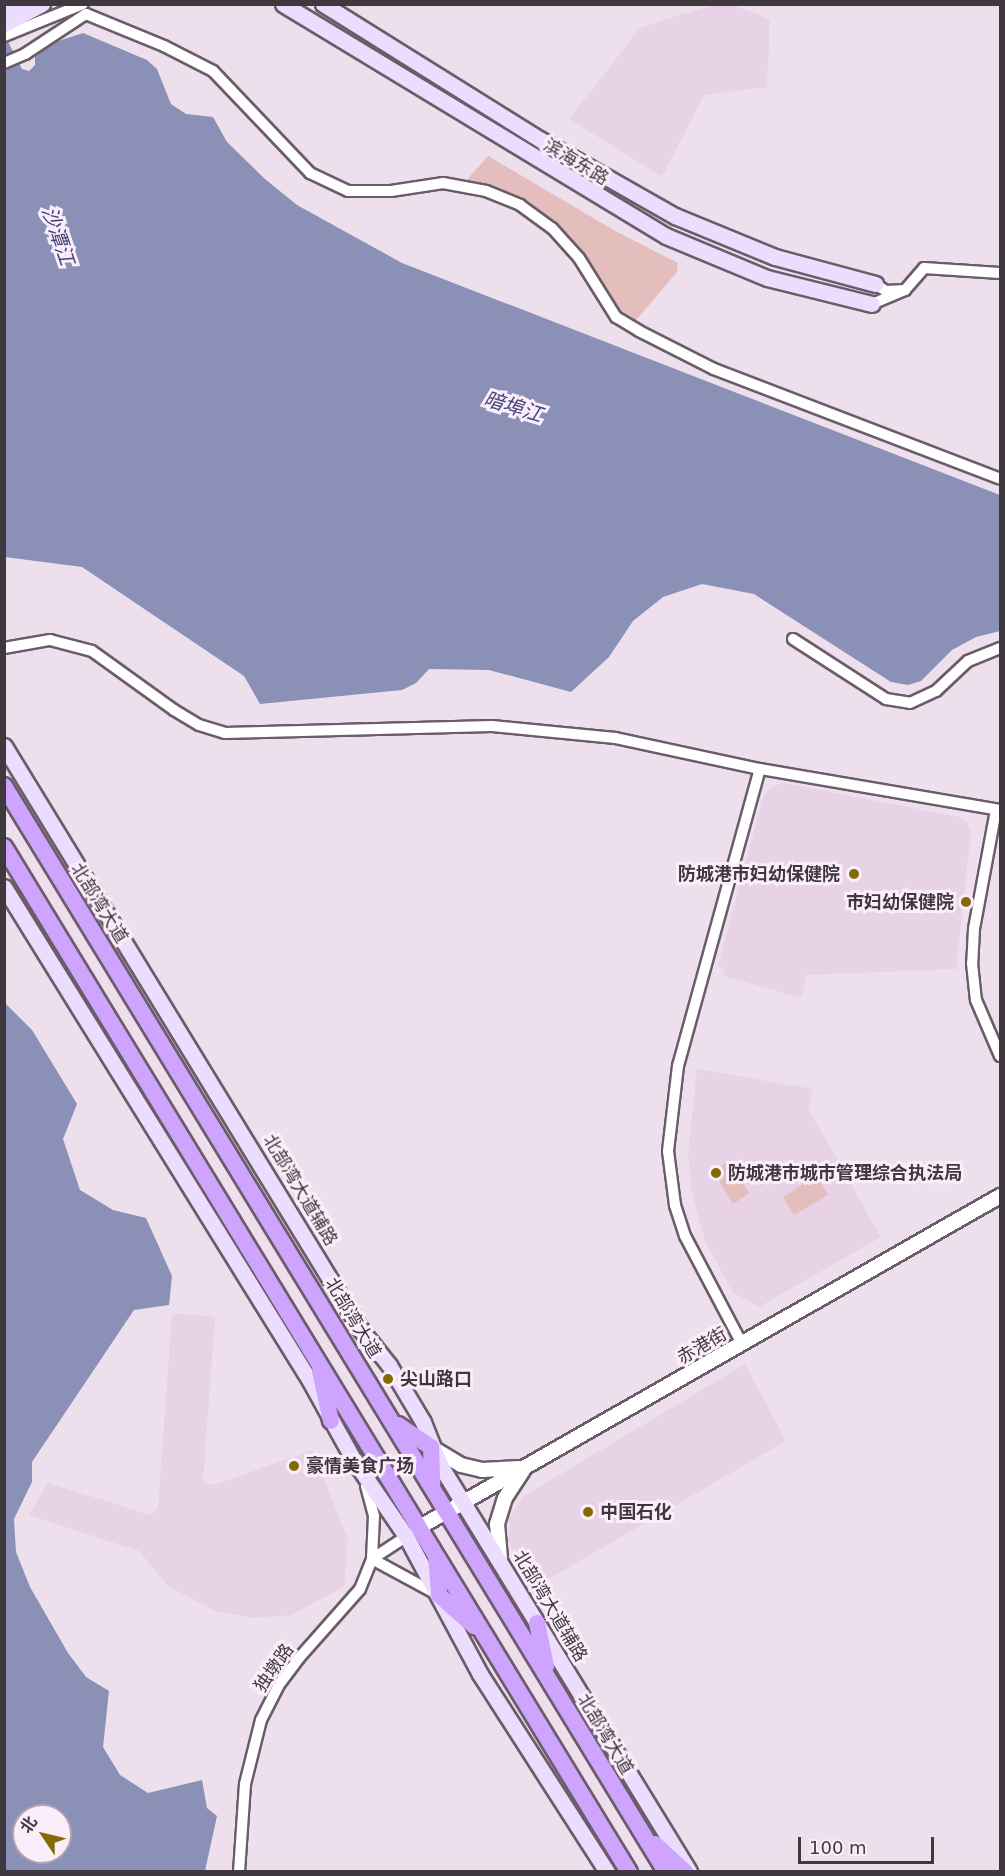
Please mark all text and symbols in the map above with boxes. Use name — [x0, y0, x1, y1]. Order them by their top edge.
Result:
street label: 滨海东路 — [540, 134, 612, 190]
water label: 沙潭江 — [37, 204, 79, 268]
water label: 暗埠江 — [481, 387, 545, 427]
street label: 北部湾大道 — [66, 859, 132, 947]
place label: 防城港市妇幼保健院 — [678, 863, 840, 885]
marker: 防城港市妇幼保健院 — [845, 865, 863, 883]
place label: 巿妇幼保健院 — [846, 891, 954, 913]
marker: 巿妇幼保健院 — [959, 895, 973, 909]
street label: 北部湾大道辅路 — [258, 1130, 342, 1250]
place label: 防城港市城市管理综合执法局 — [728, 1162, 962, 1184]
marker: 防城港市城市管理综合执法局 — [709, 1166, 723, 1180]
street label: 北部湾大道 — [321, 1274, 385, 1362]
street label: 赤港街 — [673, 1323, 731, 1369]
place label: 尖山路口 — [400, 1368, 472, 1390]
marker: 尖山路口 — [381, 1372, 395, 1386]
place label: 豪情美食广场 — [306, 1455, 414, 1477]
marker: 豪情美食广场 — [287, 1459, 301, 1473]
place label: 中国石化 — [600, 1501, 672, 1523]
marker: 中国石化 — [581, 1505, 595, 1519]
street label: 北部湾大道辅路 — [508, 1546, 592, 1666]
street label: 独墩路 — [250, 1640, 298, 1696]
street label: 北部湾大道 — [573, 1690, 637, 1778]
north arrow — [12, 1804, 72, 1864]
text: 北 — [16, 1813, 41, 1837]
scale bar — [801, 1825, 938, 1863]
text: 100 m — [809, 1837, 867, 1858]

